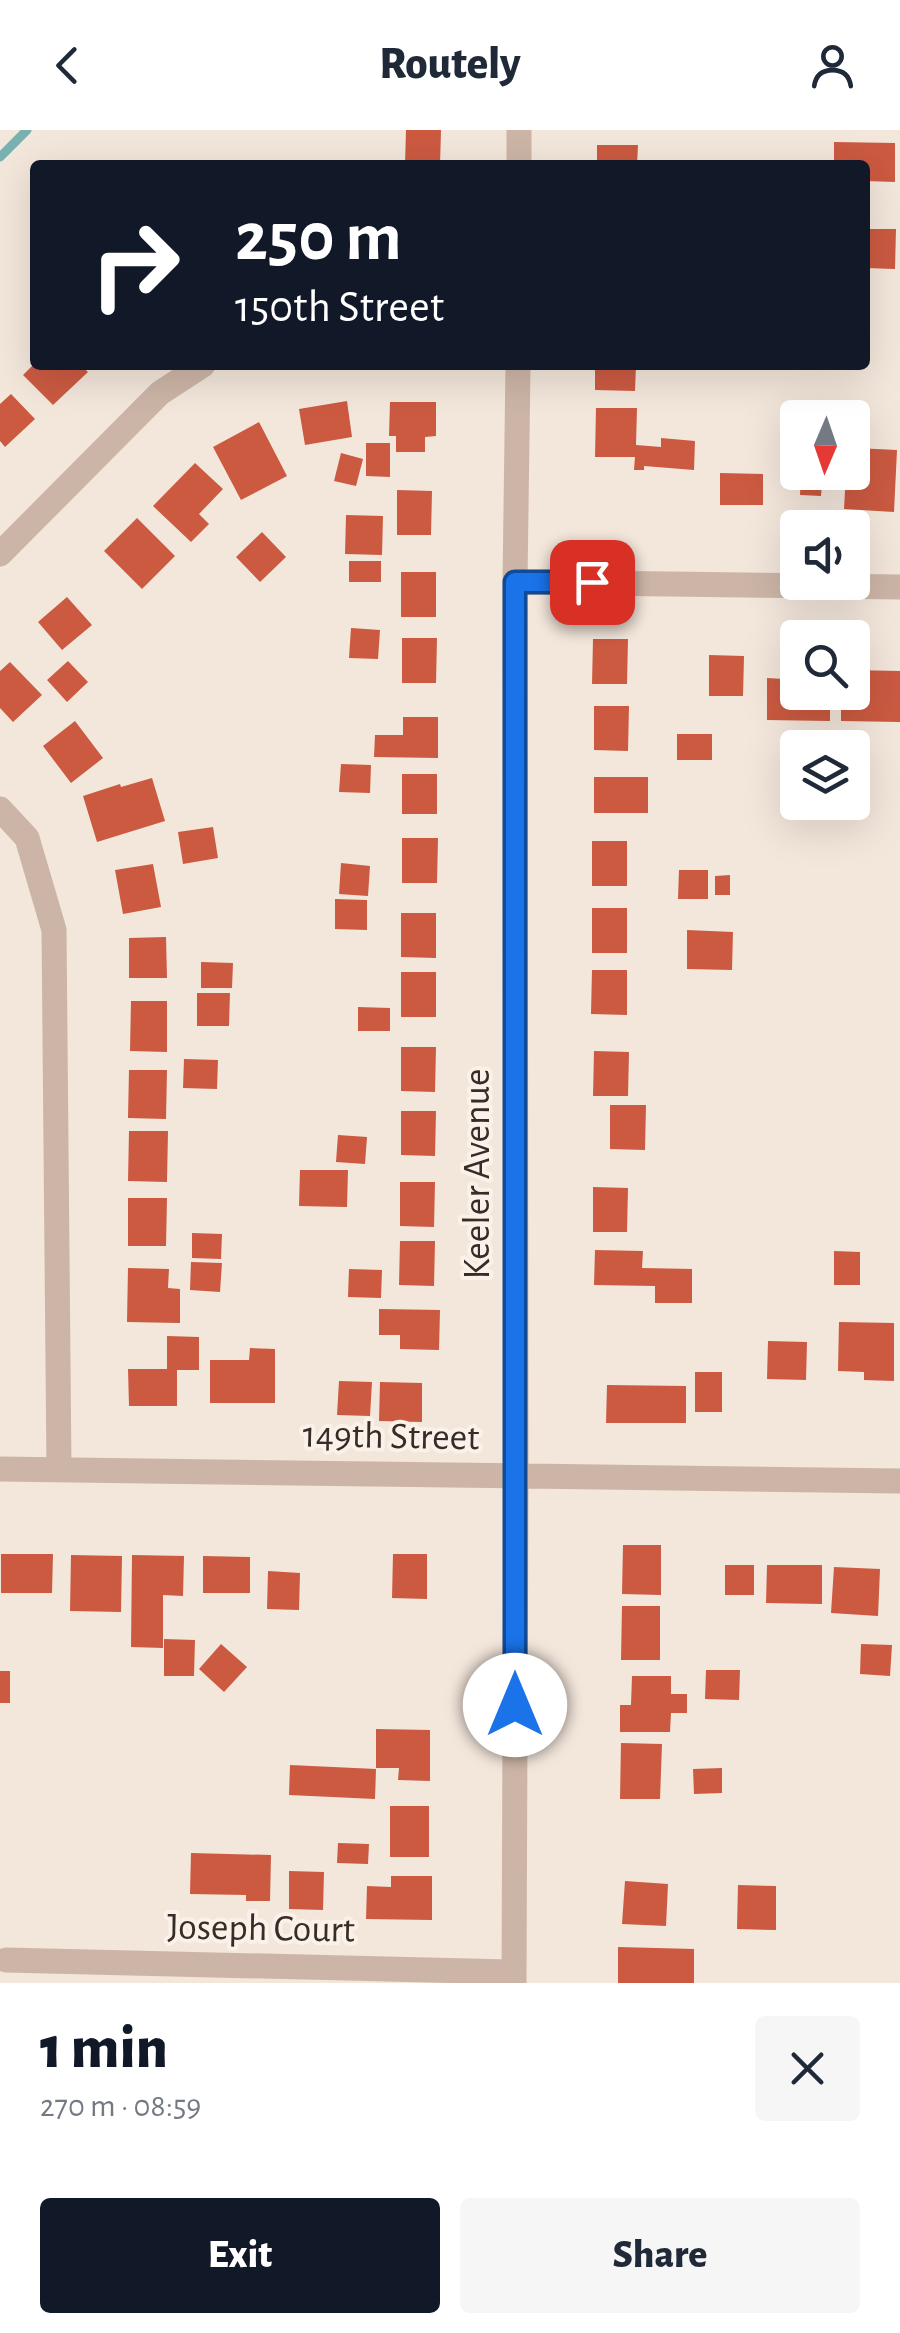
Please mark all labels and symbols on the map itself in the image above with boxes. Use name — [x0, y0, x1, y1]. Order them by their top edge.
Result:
north arrow — [780, 400, 870, 490]
pin — [550, 540, 635, 625]
street label: Keeler Avenue — [459, 1068, 497, 1280]
street label: 149th Street — [302, 1416, 480, 1458]
position arrow — [463, 1653, 567, 1757]
street label: Joseph Court — [167, 1908, 355, 1950]

